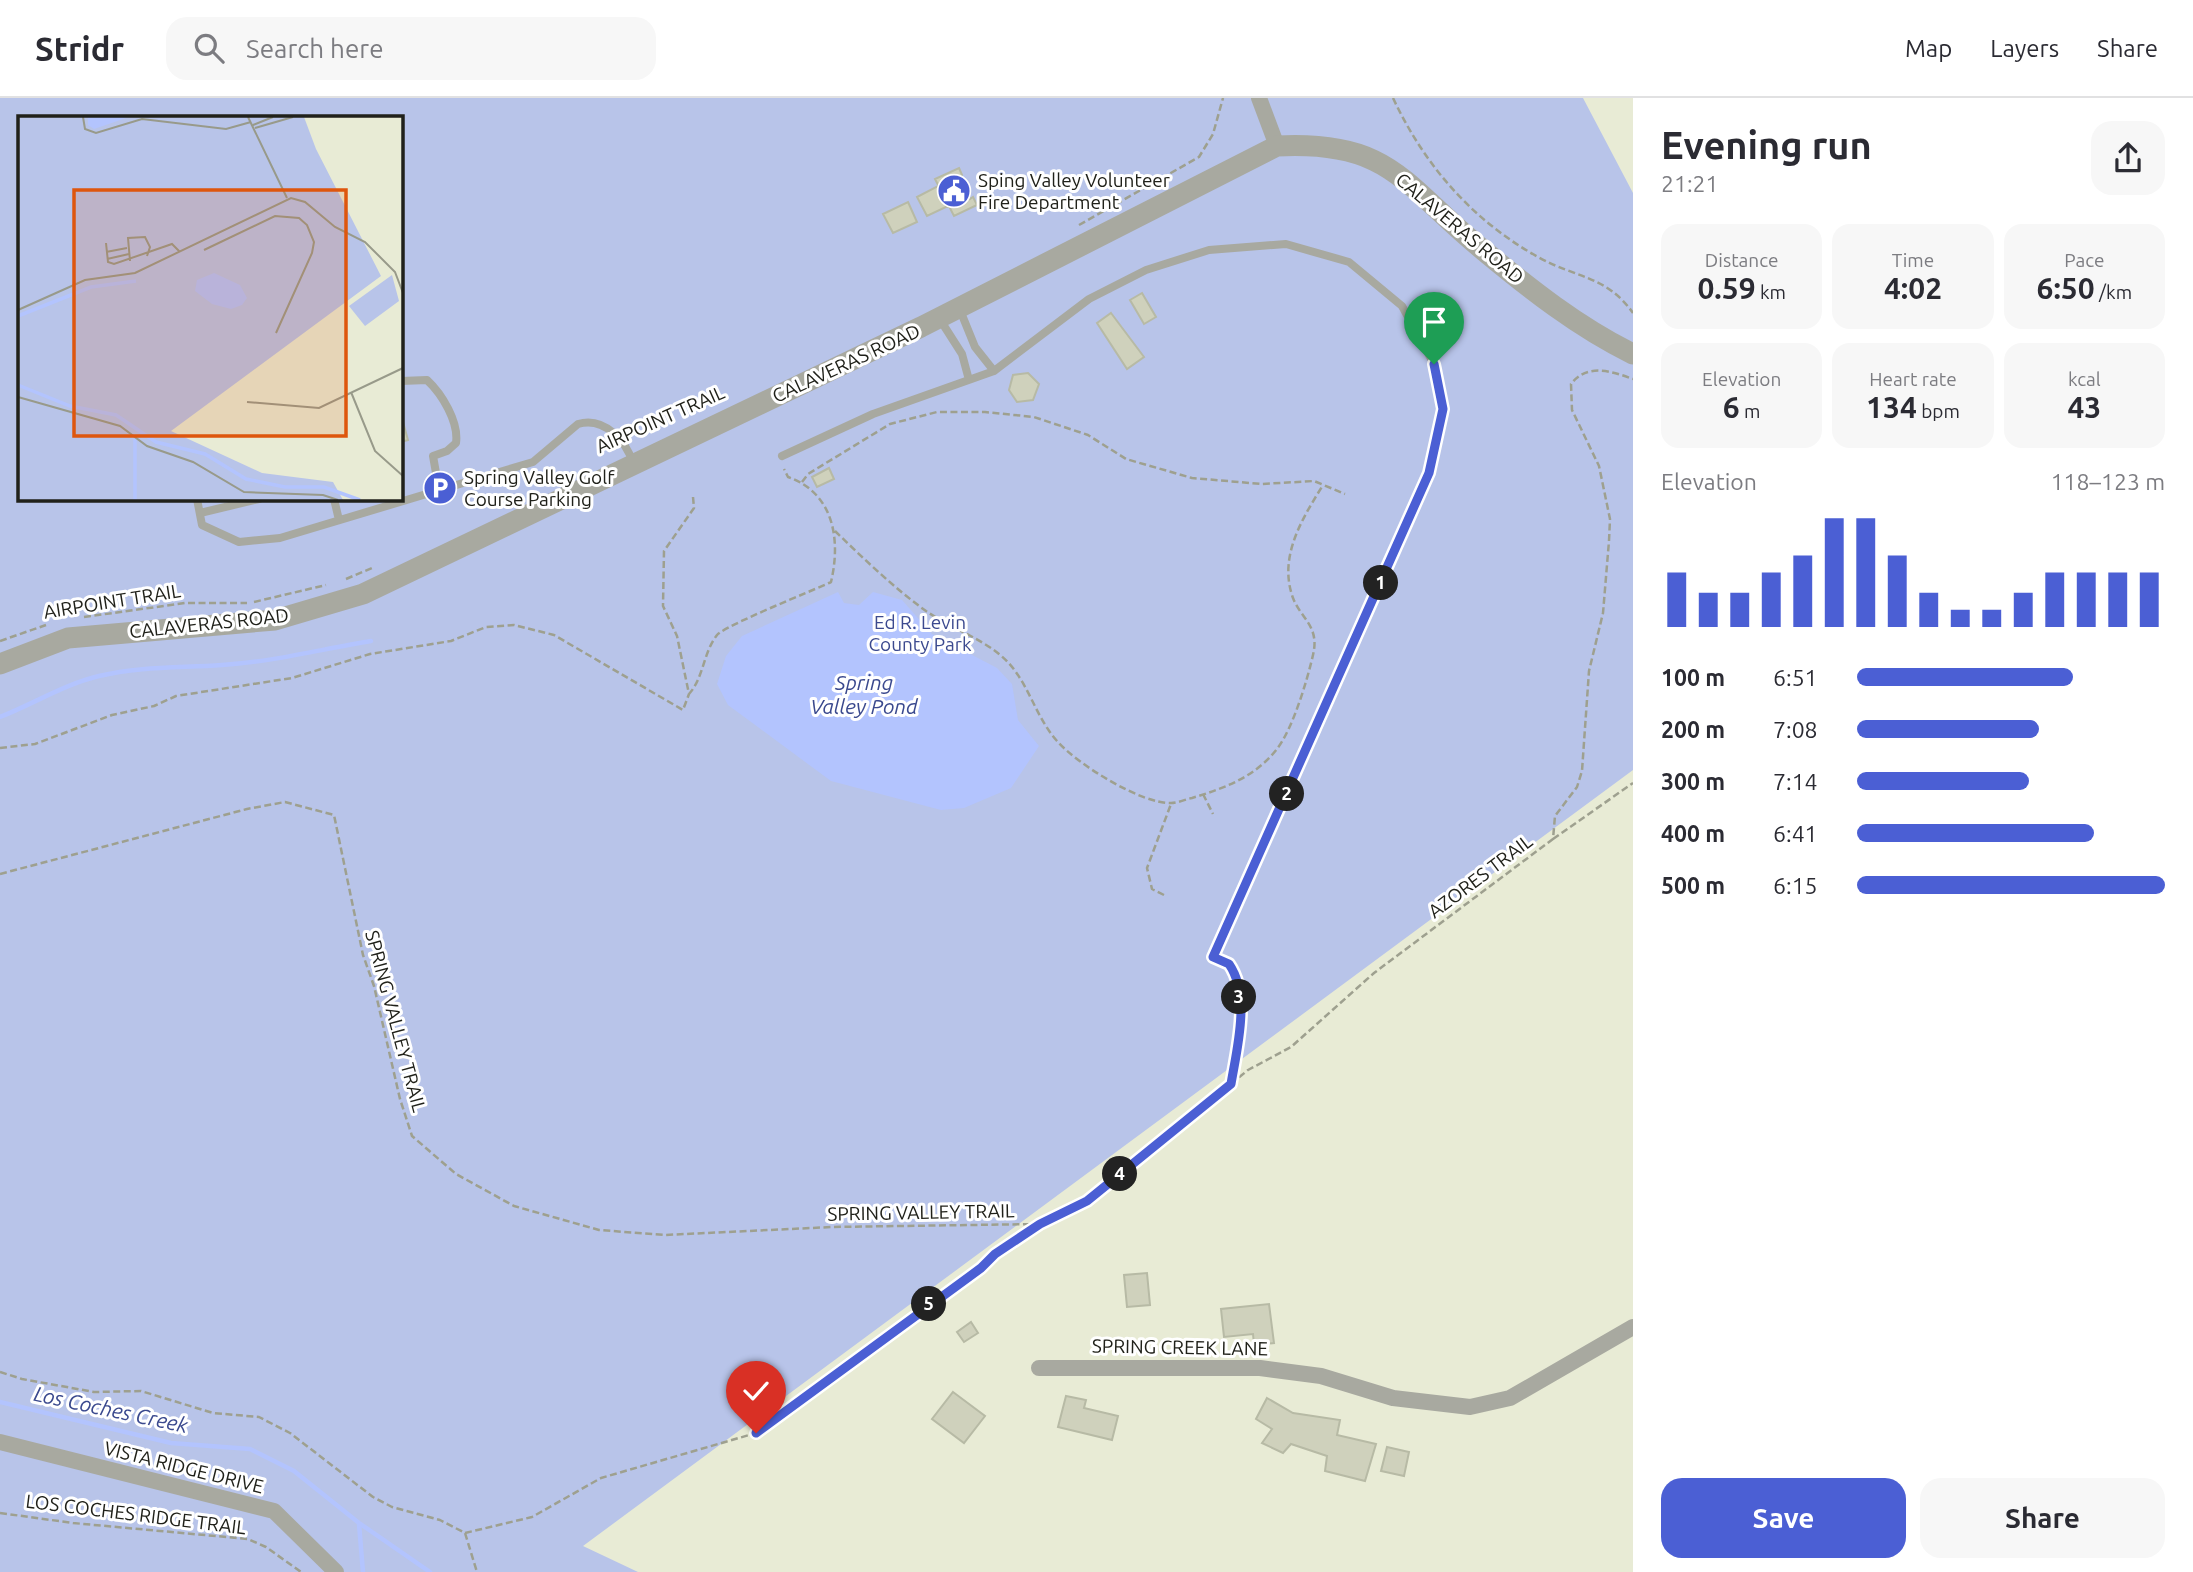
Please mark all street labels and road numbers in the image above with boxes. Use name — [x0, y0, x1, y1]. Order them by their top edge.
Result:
street label: CALAVERAS ROAD — [1392, 168, 1528, 288]
street label: CALAVERAS ROAD — [769, 319, 923, 407]
street label: AIRPOINT TRAIL — [592, 381, 728, 457]
street label: AIRPOINT TRAIL — [42, 579, 182, 623]
street label: CALAVERAS ROAD — [128, 604, 290, 642]
street label: AZORES TRAIL — [1424, 830, 1537, 922]
street label: SPRING VALLEY TRAIL — [361, 928, 431, 1115]
street label: SPRING VALLEY TRAIL — [827, 1199, 1015, 1225]
street label: SPRING CREEK LANE — [1092, 1334, 1268, 1360]
street label: VISTA RIDGE DRIVE — [102, 1437, 266, 1497]
street label: LOS COCHES RIDGE TRAIL — [25, 1490, 248, 1538]

